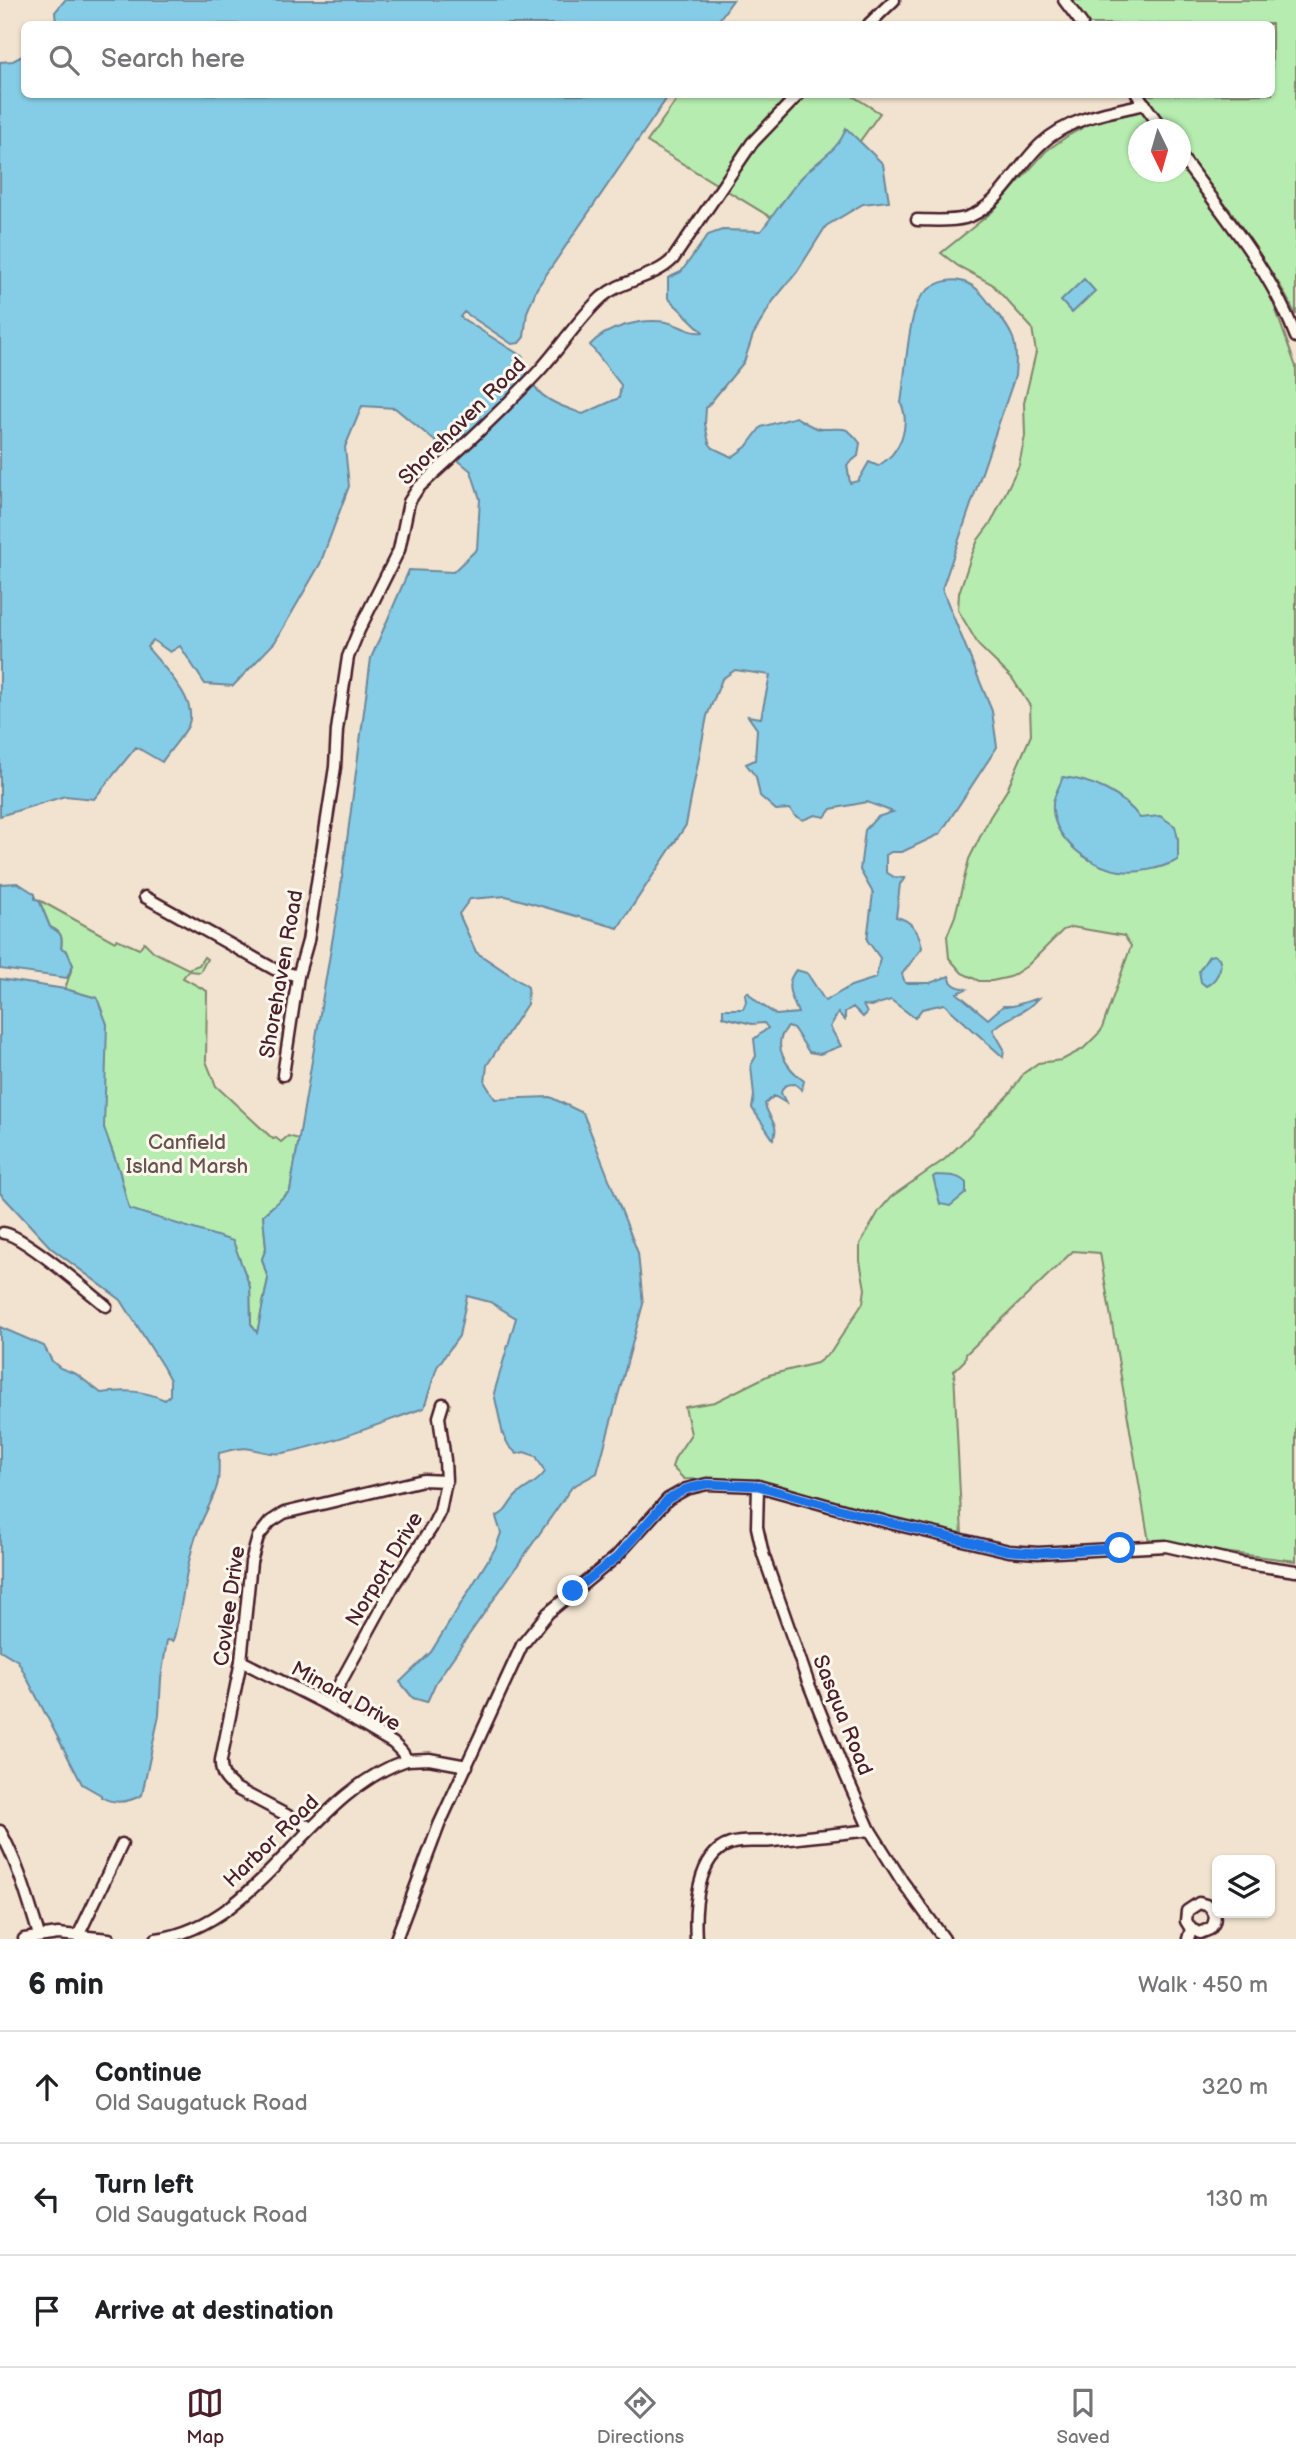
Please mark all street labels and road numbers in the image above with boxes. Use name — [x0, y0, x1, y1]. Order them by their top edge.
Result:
street label: Shorehaven Road — [393, 352, 531, 490]
street label: Shorehaven Road — [254, 888, 309, 1060]
street label: Norport Drive — [341, 1508, 428, 1631]
street label: Covlee Drive — [209, 1544, 250, 1668]
street label: Sasqua Road — [807, 1651, 878, 1779]
street label: Minard Drive — [287, 1656, 405, 1737]
street label: Harbor Road — [219, 1790, 324, 1893]

